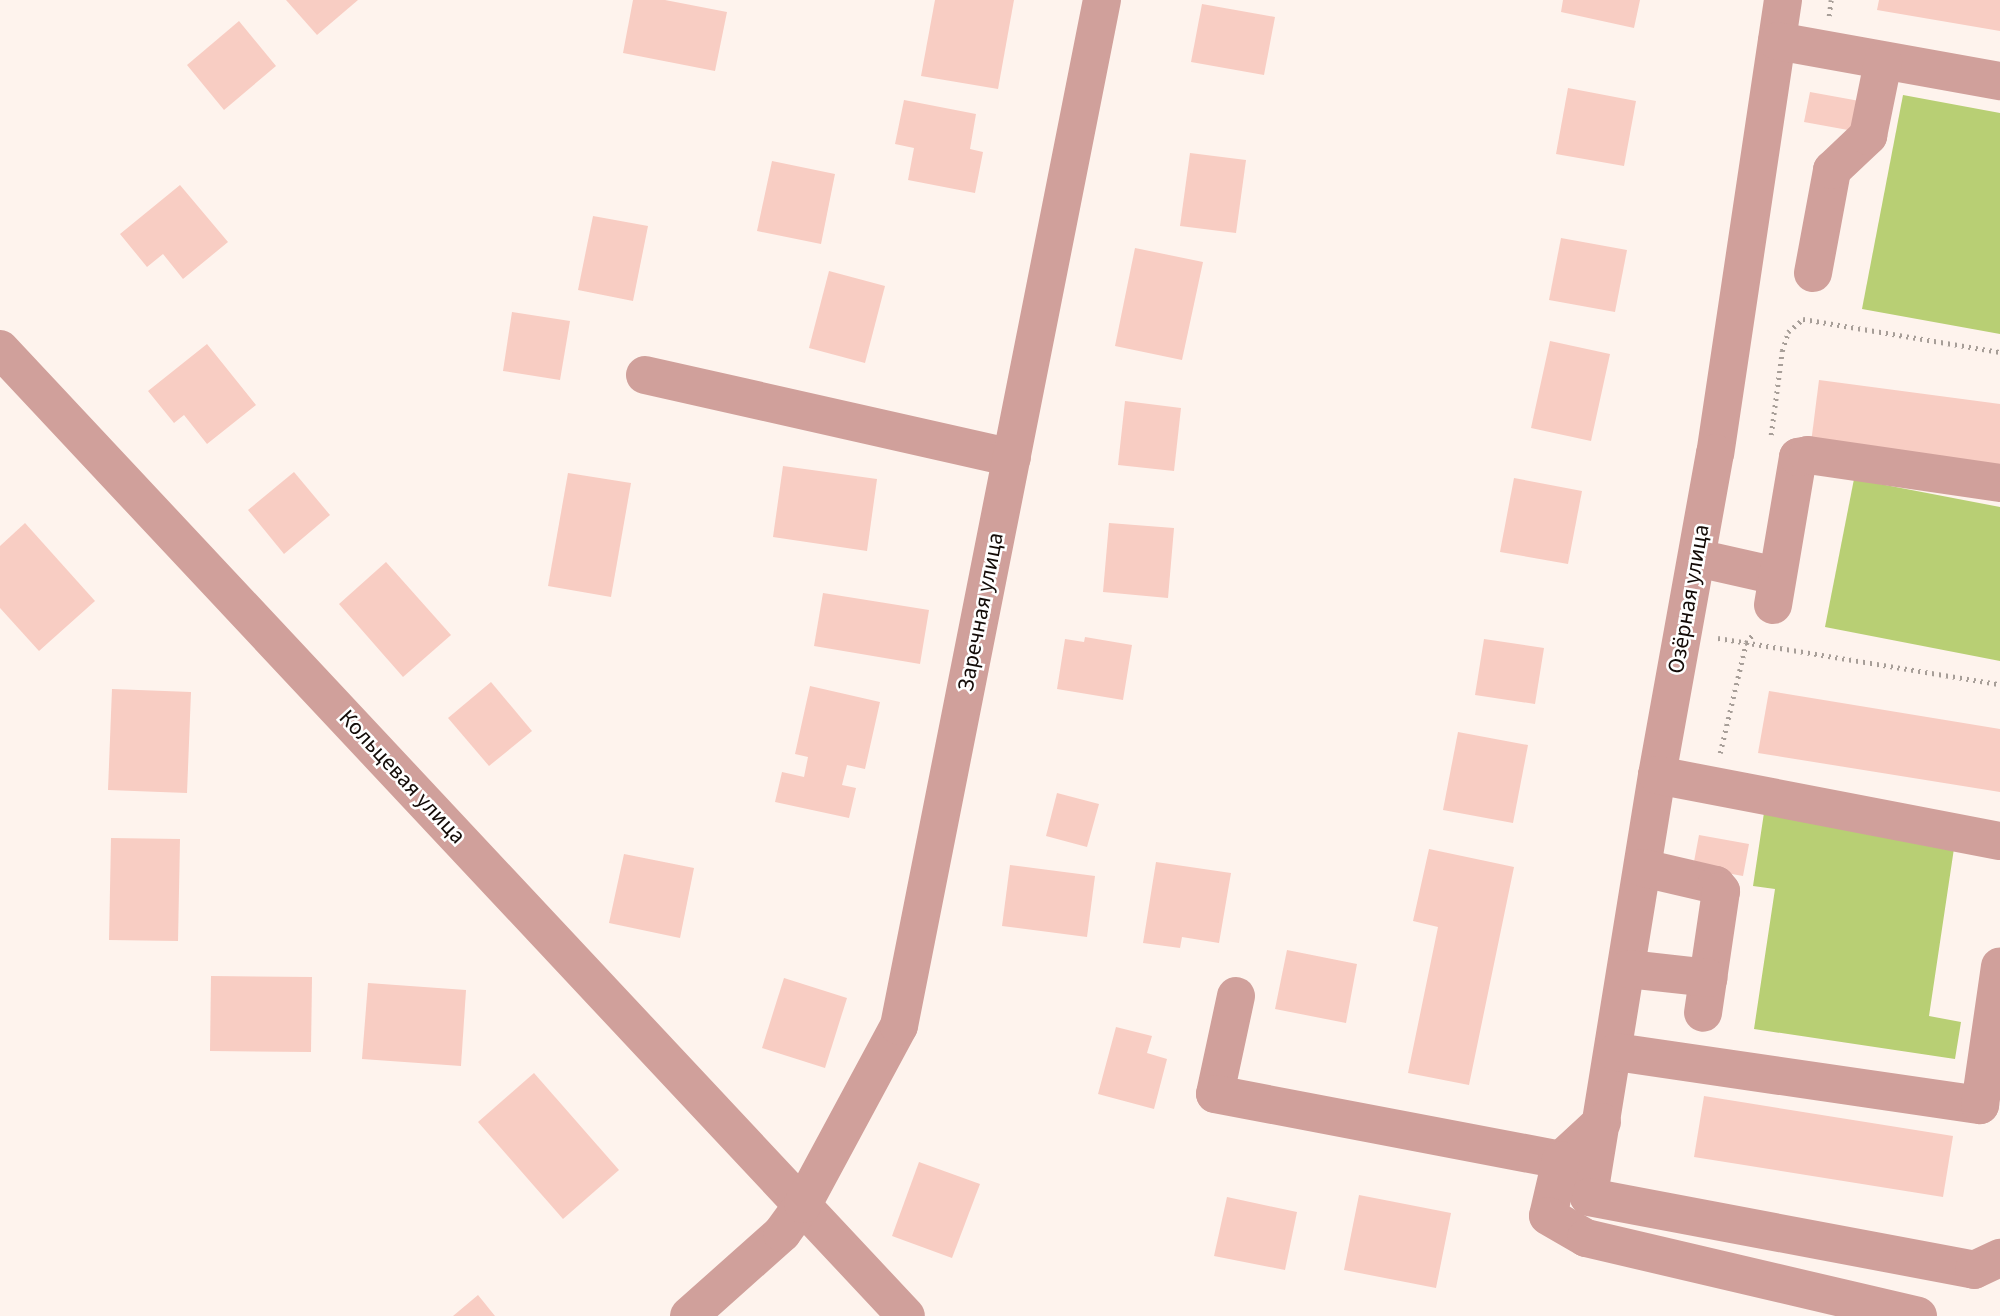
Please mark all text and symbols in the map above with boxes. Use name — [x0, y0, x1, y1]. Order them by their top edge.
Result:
street label: Озёрная улица — [1662, 522, 1716, 676]
street label: Заречная улица — [952, 530, 1010, 694]
street label: Кольцевая улица — [333, 704, 471, 850]

